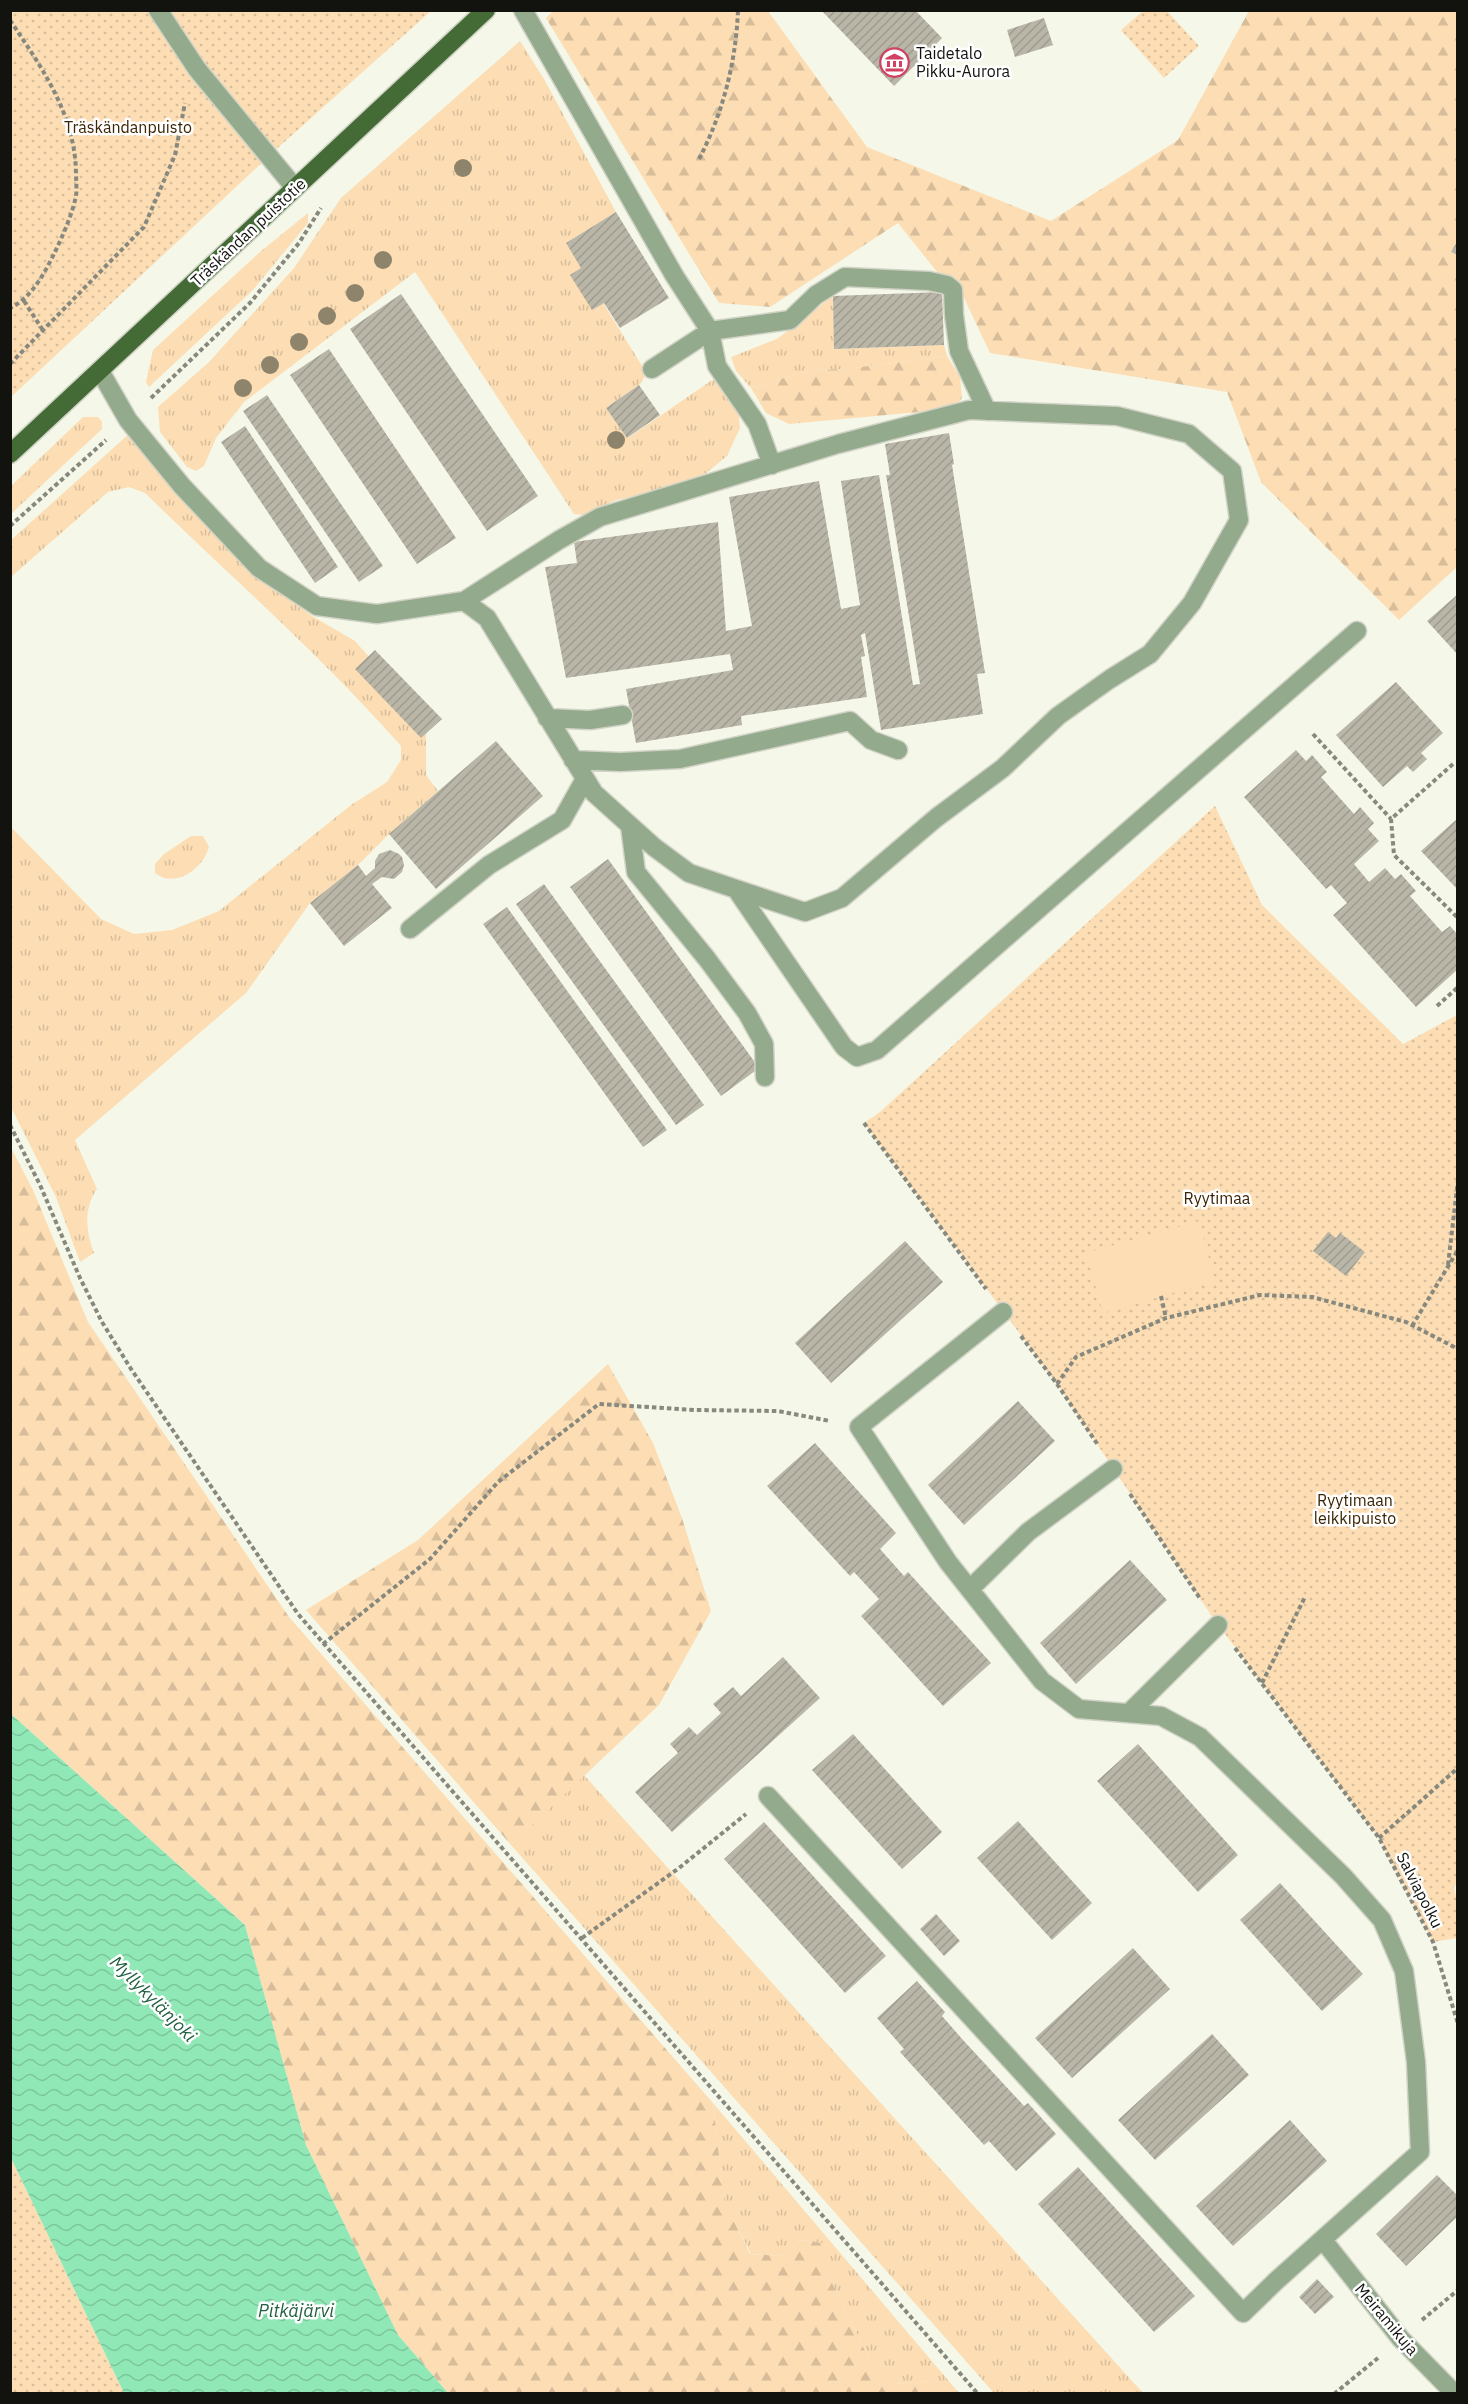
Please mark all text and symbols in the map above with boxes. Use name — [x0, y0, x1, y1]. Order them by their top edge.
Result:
place label: Taidetalo Pikku-Aurora — [916, 43, 1010, 81]
museum icon: Taidetalo Pikku-Aurora — [879, 46, 911, 78]
park label: Träskändanpuisto — [64, 117, 192, 137]
street label: Träskändan puistotie — [186, 173, 310, 291]
park label: Ryytimaa — [1184, 1188, 1251, 1208]
park label: Ryytimaan leikkipuisto — [1314, 1490, 1396, 1528]
street label: Salviapolku — [1392, 1849, 1448, 1931]
water label: Myllykylänjoki — [105, 1951, 202, 2047]
street label: Meiramikuja — [1351, 2279, 1423, 2359]
water label: Pitkäjärvi — [258, 2299, 334, 2322]

